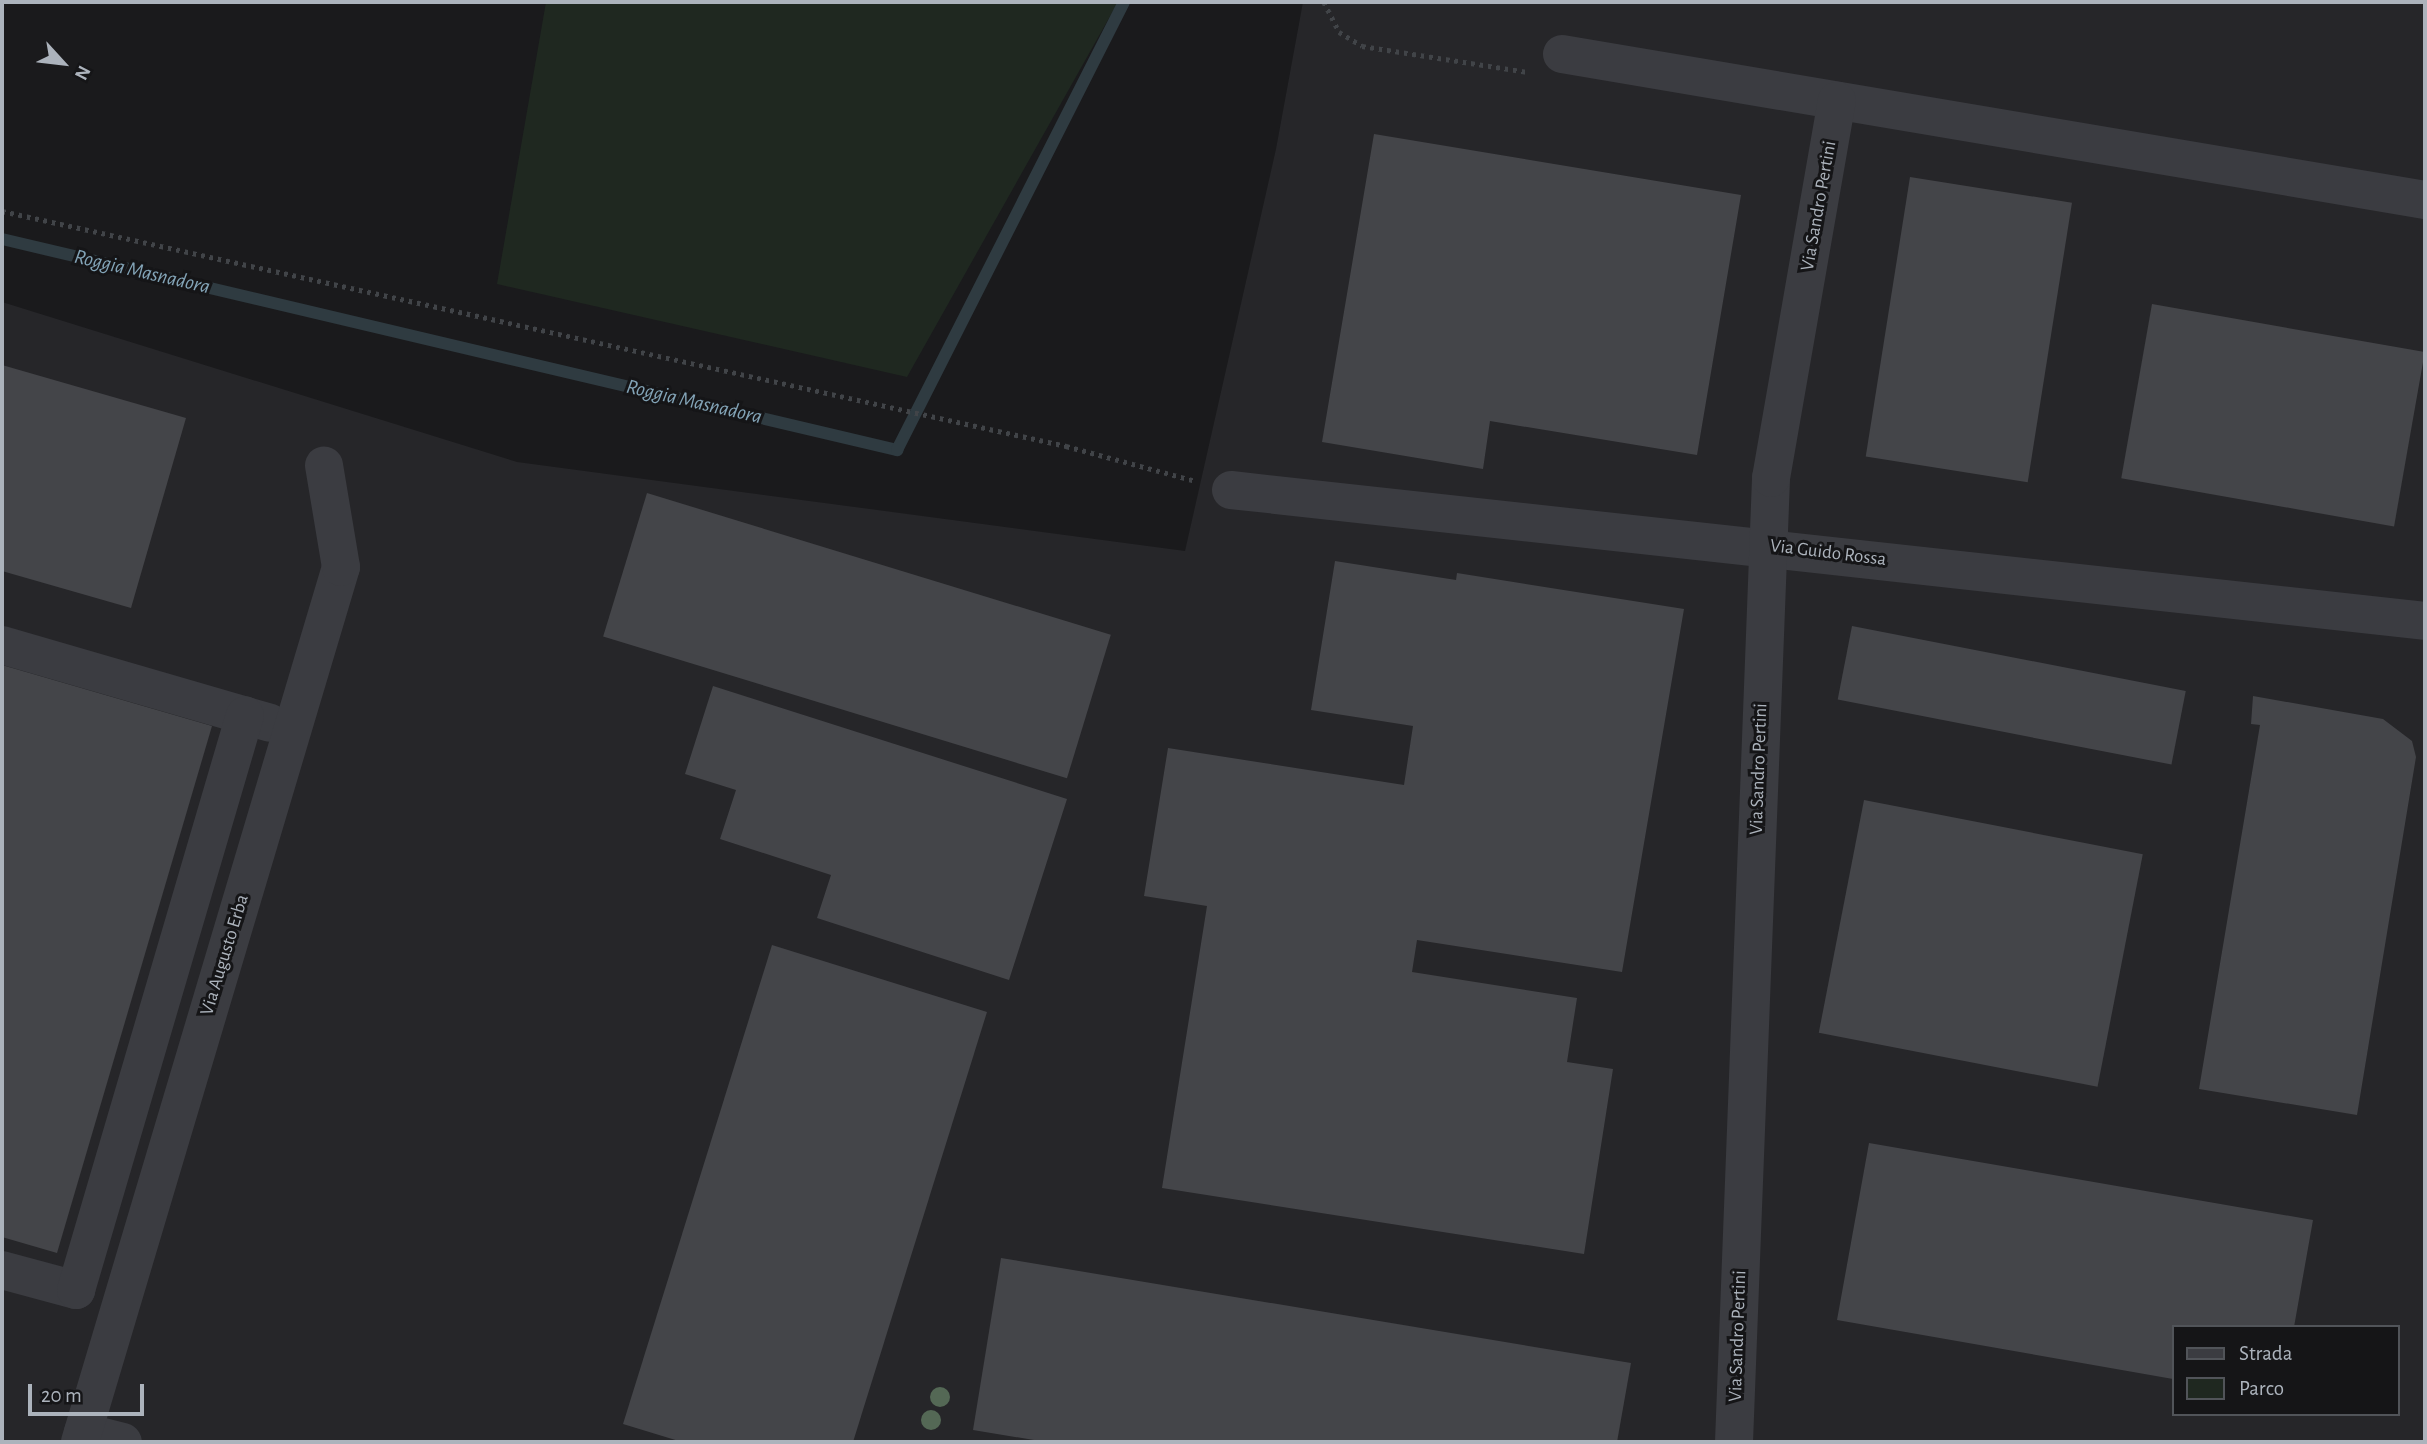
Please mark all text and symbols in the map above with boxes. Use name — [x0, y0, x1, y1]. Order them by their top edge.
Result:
north arrow — [28, 28, 98, 98]
text: N — [71, 63, 94, 83]
street label: Via Sandro Pertini — [1796, 139, 1842, 273]
water label: Roggia Masnadora — [72, 244, 212, 300]
water label: Roggia Masnadora — [624, 374, 764, 430]
street label: Via Guido Rossa — [1769, 535, 1887, 571]
street label: Via Sandro Pertini — [1745, 703, 1773, 835]
street label: Via Augusto Erba — [196, 892, 254, 1018]
street label: Via Sandro Pertini — [1724, 1270, 1752, 1402]
legend — [2172, 1325, 2399, 1416]
text: Strada — [2239, 1343, 2292, 1364]
scale bar — [32, 1370, 147, 1414]
text: Parco — [2239, 1378, 2284, 1399]
text: 20 m — [41, 1385, 82, 1406]

